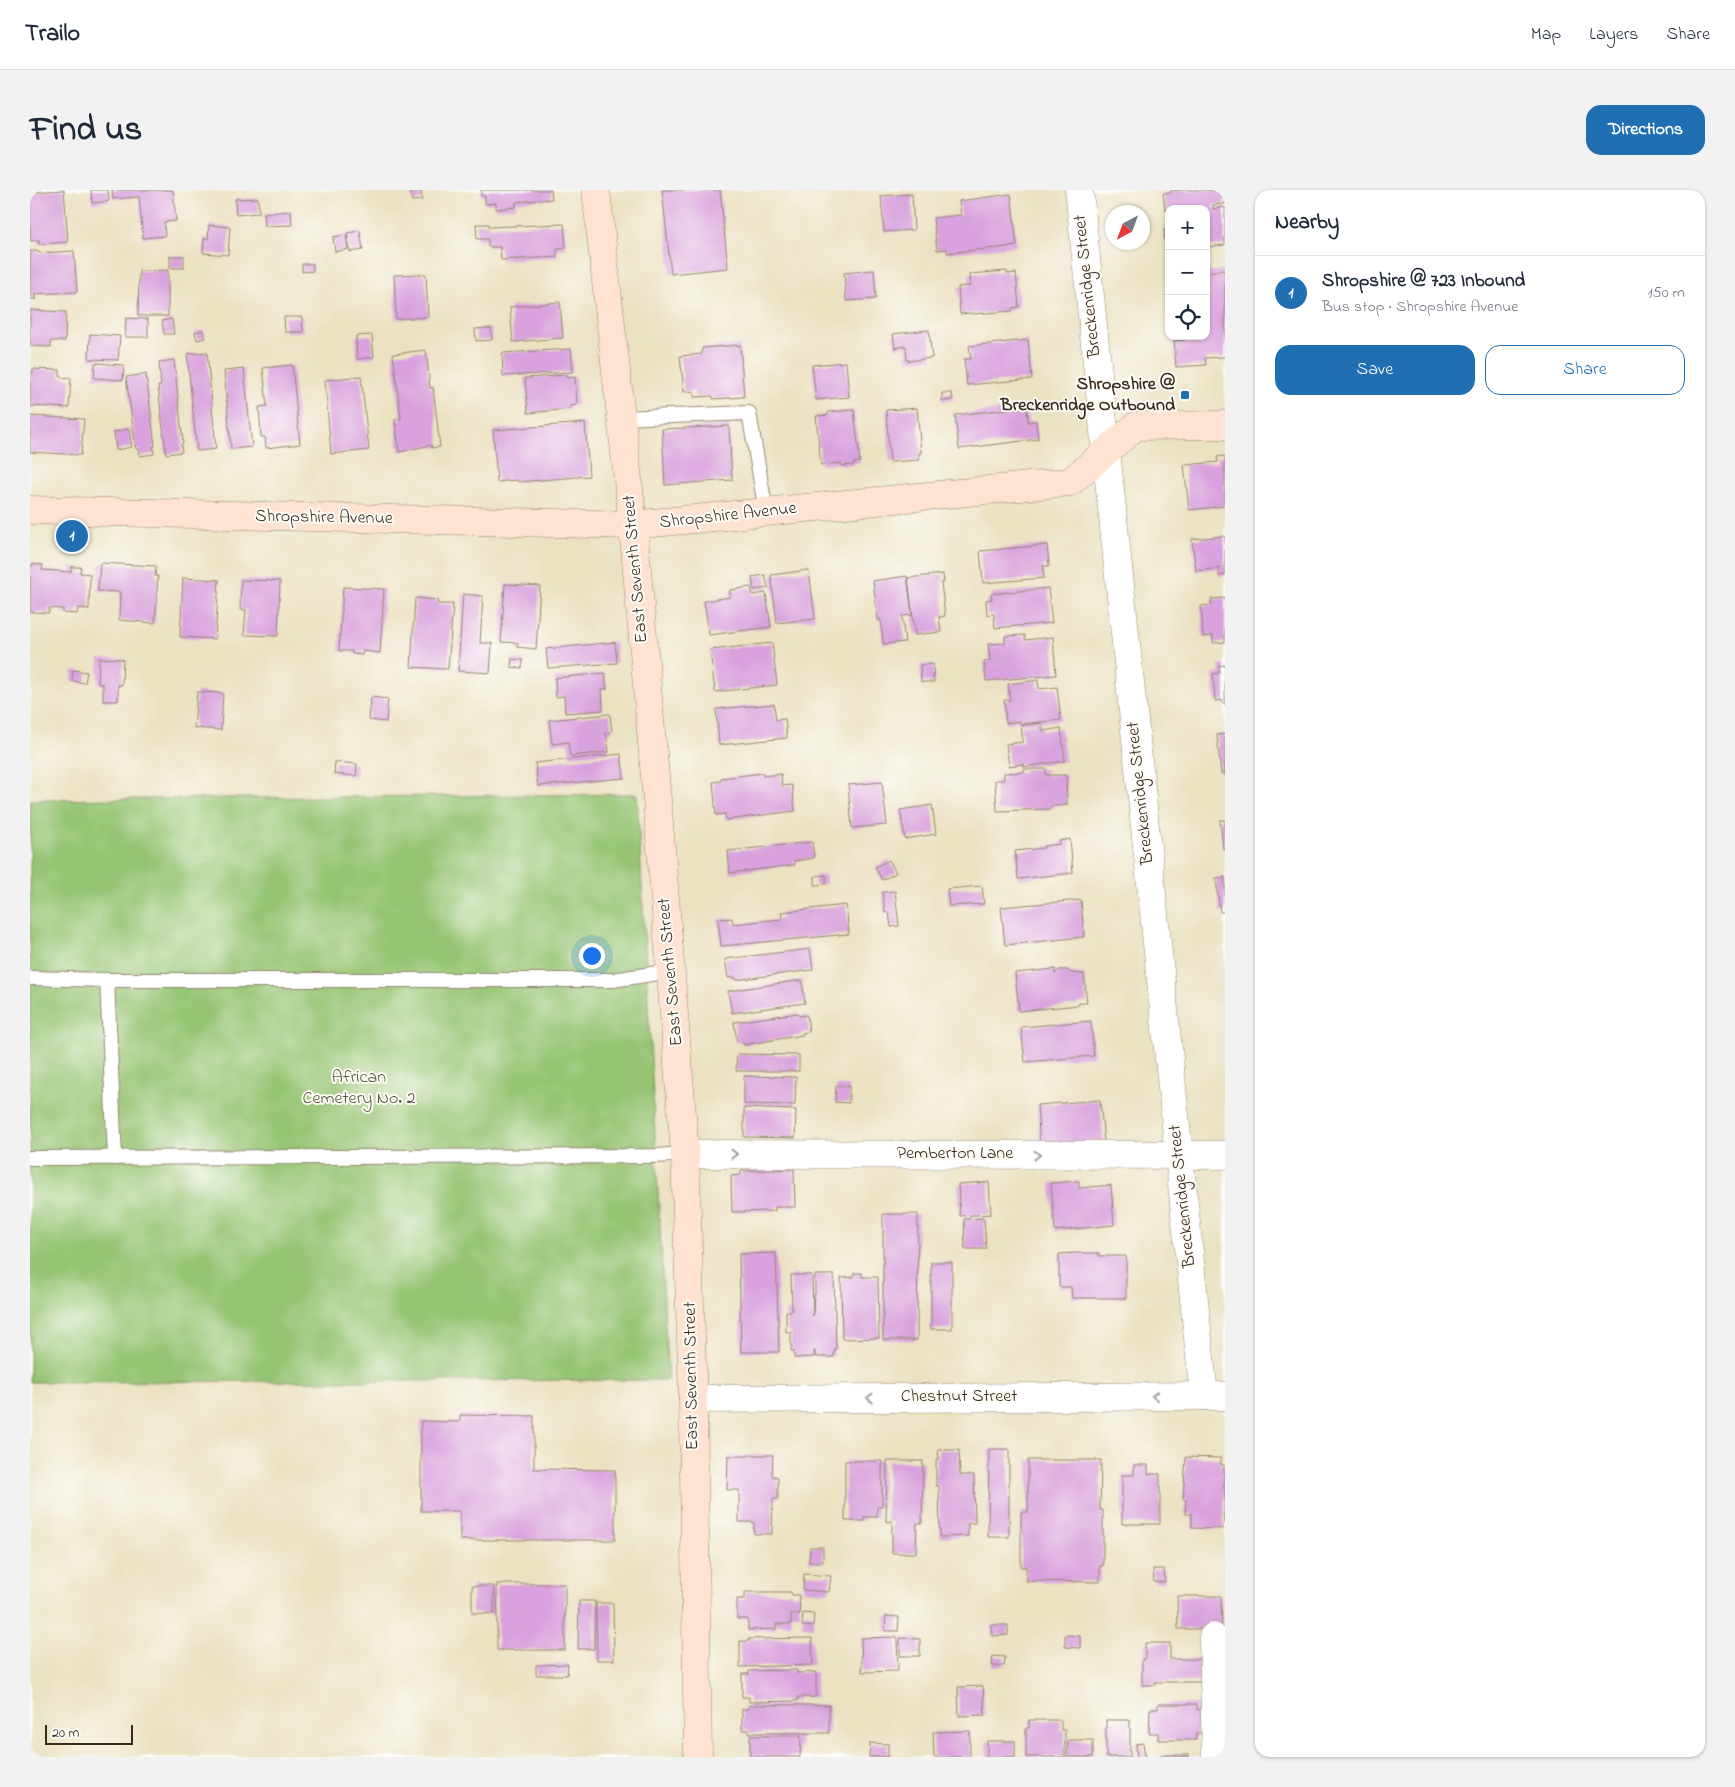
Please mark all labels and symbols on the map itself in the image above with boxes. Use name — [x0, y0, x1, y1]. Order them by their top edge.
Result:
north arrow — [1105, 205, 1150, 250]
street label: Breckenridge Street — [1068, 213, 1110, 360]
place label: Shropshire @ Breckenridge Outbound — [1000, 372, 1176, 420]
marker: Shropshire @ Breckenridge Outbound — [1179, 389, 1191, 401]
street label: East Seventh Street — [617, 494, 655, 644]
street label: Shropshire Avenue — [658, 496, 799, 536]
street label: Shropshire Avenue — [255, 504, 394, 532]
pin: 1 — [56, 517, 88, 555]
street label: Breckenridge Street — [1121, 720, 1163, 867]
street label: East Seventh Street — [652, 897, 690, 1047]
your location — [579, 943, 605, 969]
park label: African Cemetery No. 2 — [303, 1065, 415, 1112]
street label: Breckenridge Street — [1163, 1123, 1205, 1270]
street label: Pemberton Lane — [897, 1141, 1014, 1167]
one-way arrow — [730, 1149, 738, 1159]
one-way arrow — [1033, 1150, 1041, 1160]
street label: East Seventh Street — [678, 1301, 706, 1451]
street label: Chestnut Street — [901, 1384, 1017, 1410]
one-way arrow — [1151, 1391, 1159, 1402]
one-way arrow — [866, 1393, 874, 1403]
scale bar — [45, 1722, 132, 1745]

